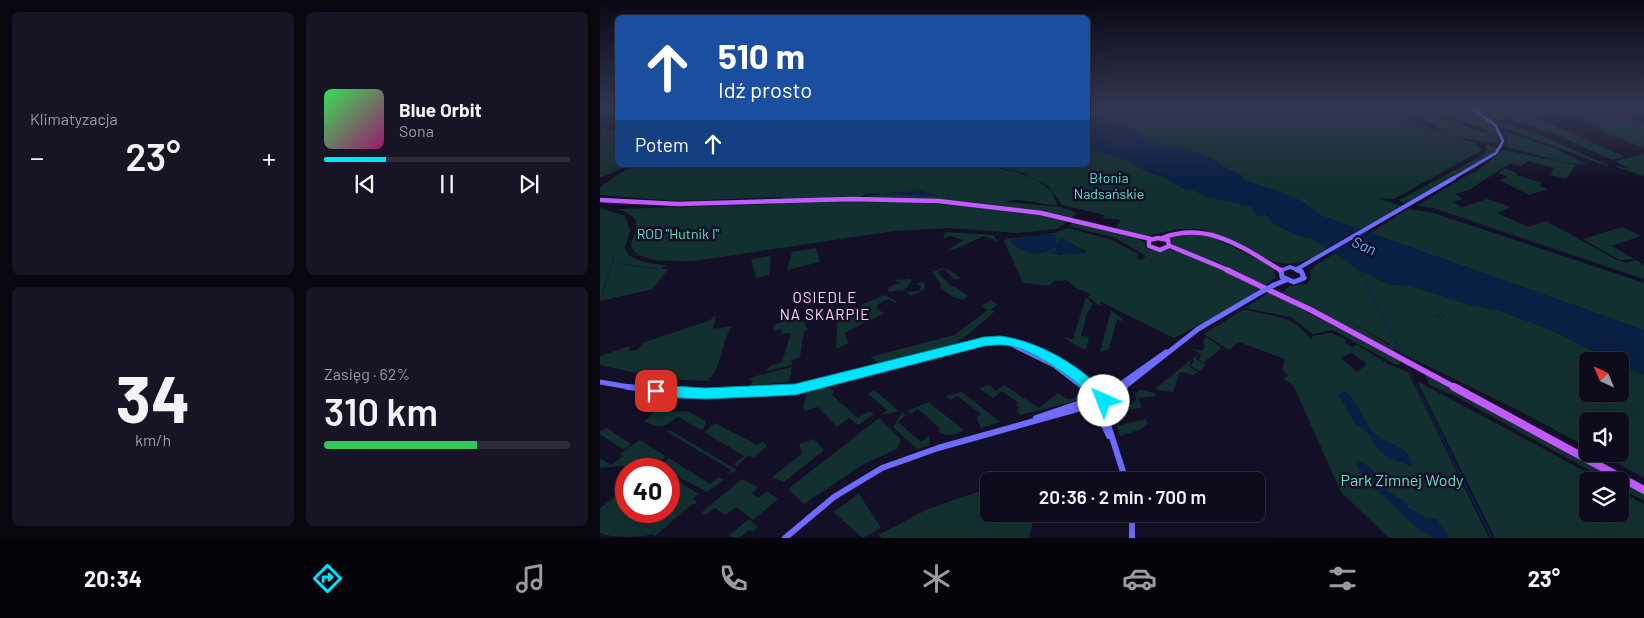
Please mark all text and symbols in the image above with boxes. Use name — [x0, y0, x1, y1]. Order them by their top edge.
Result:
text: 510 m — [718, 34, 805, 76]
icon: ahead — [635, 35, 700, 100]
text: Idź prosto — [718, 76, 812, 102]
text: Blue Orbit — [399, 98, 482, 121]
text: Klimatyzacja — [30, 109, 118, 128]
text: Sona — [399, 121, 434, 140]
icon: ahead — [699, 130, 727, 158]
text: 23° — [125, 133, 181, 179]
text: Potem — [635, 133, 689, 156]
text: − — [30, 140, 44, 174]
text: + — [262, 140, 276, 174]
park label: Błonia Nadsańskie — [1074, 169, 1144, 202]
icon: previous — [351, 170, 379, 198]
icon: pause — [433, 170, 461, 198]
icon: next — [515, 170, 543, 198]
park label: ROD "Hutnik I" — [637, 225, 720, 242]
water label: San — [1350, 232, 1379, 258]
district label: OSIEDLE NA SKARPIE — [780, 288, 870, 323]
north arrow — [1579, 352, 1629, 402]
map controls — [1579, 352, 1629, 522]
text: 34 — [116, 358, 190, 436]
text: Zasięg · 62% — [324, 364, 410, 383]
pin — [635, 370, 677, 412]
position arrow — [1077, 374, 1129, 426]
icon: arrive — [642, 377, 670, 405]
text: 310 km — [324, 388, 438, 434]
button: sound — [1579, 412, 1629, 462]
text: km/h — [135, 430, 171, 449]
speed limit sign: 40 — [615, 458, 680, 523]
park label: Park Zimnej Wody — [1341, 470, 1464, 489]
button: layers — [1579, 472, 1629, 522]
text: 20:36 · 2 min · 700 m — [1039, 485, 1206, 508]
icon: directions — [310, 561, 345, 596]
icon: music — [513, 561, 548, 596]
icon: phone — [716, 561, 751, 596]
icon: climate — [919, 561, 954, 596]
icon: car — [1122, 561, 1157, 596]
icon: filters — [1325, 561, 1360, 596]
text: 20:34 — [84, 565, 142, 591]
text: 23° — [1528, 565, 1560, 591]

